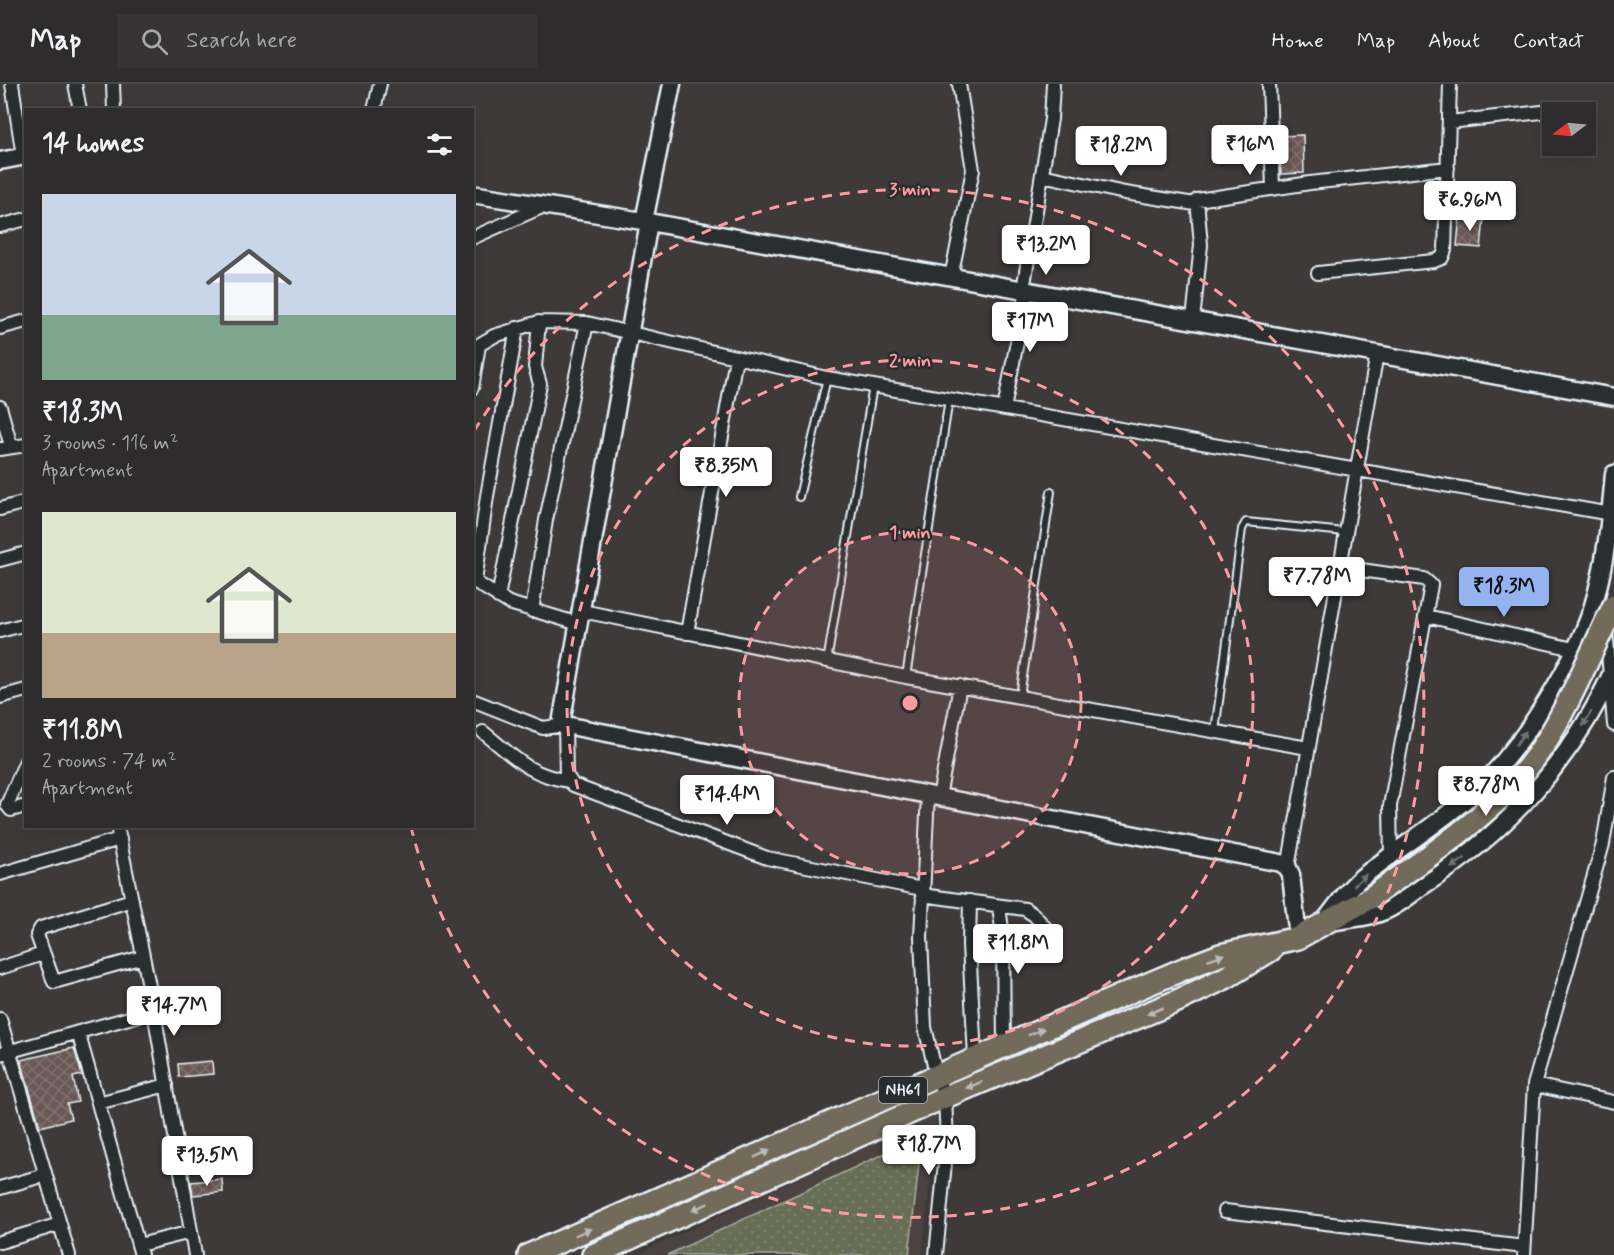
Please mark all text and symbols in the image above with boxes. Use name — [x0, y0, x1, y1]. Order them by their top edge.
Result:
search box — [117, 14, 537, 68]
text: Map — [30, 23, 81, 60]
icon: search — [138, 25, 171, 58]
text: Search here — [186, 27, 297, 55]
text: Home — [1272, 27, 1324, 55]
text: Map — [1357, 27, 1395, 55]
text: About — [1428, 27, 1480, 55]
text: Contact — [1513, 27, 1584, 55]
north arrow — [1542, 102, 1596, 156]
map controls — [1542, 102, 1596, 156]
pin: ₹16M — [1214, 125, 1286, 176]
pin: ₹18.2M — [1072, 126, 1170, 177]
text: 14 homes — [42, 127, 144, 161]
icon: filters — [423, 128, 456, 161]
text: ₹16M — [1226, 131, 1274, 158]
text: ₹18.2M — [1090, 132, 1152, 159]
text: 3 min — [889, 178, 931, 202]
pin: ₹6.96M — [1421, 181, 1519, 232]
text: ₹6.96M — [1438, 187, 1502, 214]
pin: ₹13.2M — [997, 225, 1095, 276]
text: ₹13.2M — [1016, 231, 1076, 258]
icon: home — [195, 233, 303, 341]
pin: ₹17M — [994, 302, 1066, 353]
text: ₹17M — [1006, 308, 1054, 335]
text: 2 min — [889, 349, 931, 373]
text: ₹18.3M — [42, 396, 123, 430]
text: 3 rooms · 116 m² — [42, 430, 178, 457]
pin: ₹8.35M — [677, 447, 775, 498]
text: ₹8.35M — [694, 453, 758, 480]
text: Apartment — [42, 457, 133, 484]
text: 1 min — [889, 521, 931, 545]
icon: home — [195, 551, 303, 659]
pin: ₹7.78M — [1268, 557, 1366, 608]
text: ₹7.78M — [1283, 563, 1351, 590]
pin: ₹18.3M — [1455, 567, 1553, 618]
text: ₹18.3M — [1473, 573, 1535, 600]
centre of rings — [900, 693, 920, 713]
one-way arrow — [1582, 711, 1592, 728]
text: ₹11.8M — [42, 714, 123, 748]
one-way arrow — [1515, 730, 1526, 746]
text: 2 rooms · 74 m² — [42, 748, 176, 775]
pin: ₹8.78M — [1437, 766, 1535, 817]
text: ₹8.78M — [1452, 772, 1520, 799]
text: Apartment — [42, 775, 133, 802]
pin: ₹14.4M — [678, 775, 776, 826]
text: ₹14.4M — [694, 781, 760, 808]
one-way arrow — [1450, 857, 1466, 869]
one-way arrow — [1352, 874, 1367, 887]
pin: ₹11.8M — [969, 924, 1067, 975]
text: ₹11.8M — [987, 930, 1049, 957]
one-way arrow — [1207, 952, 1225, 961]
pin: ₹14.7M — [125, 986, 223, 1037]
text: ₹14.7M — [141, 992, 207, 1019]
one-way arrow — [1146, 1007, 1164, 1016]
one-way arrow — [1027, 1027, 1045, 1037]
road number: NH61 — [879, 1077, 927, 1103]
one-way arrow — [965, 1080, 983, 1090]
pin: ₹18.7M — [880, 1125, 978, 1176]
text: ₹18.7M — [896, 1131, 962, 1158]
pin: ₹13.5M — [158, 1136, 256, 1187]
text: ₹13.5M — [176, 1142, 238, 1169]
one-way arrow — [753, 1149, 771, 1159]
one-way arrow — [692, 1202, 709, 1211]
one-way arrow — [574, 1227, 592, 1236]

